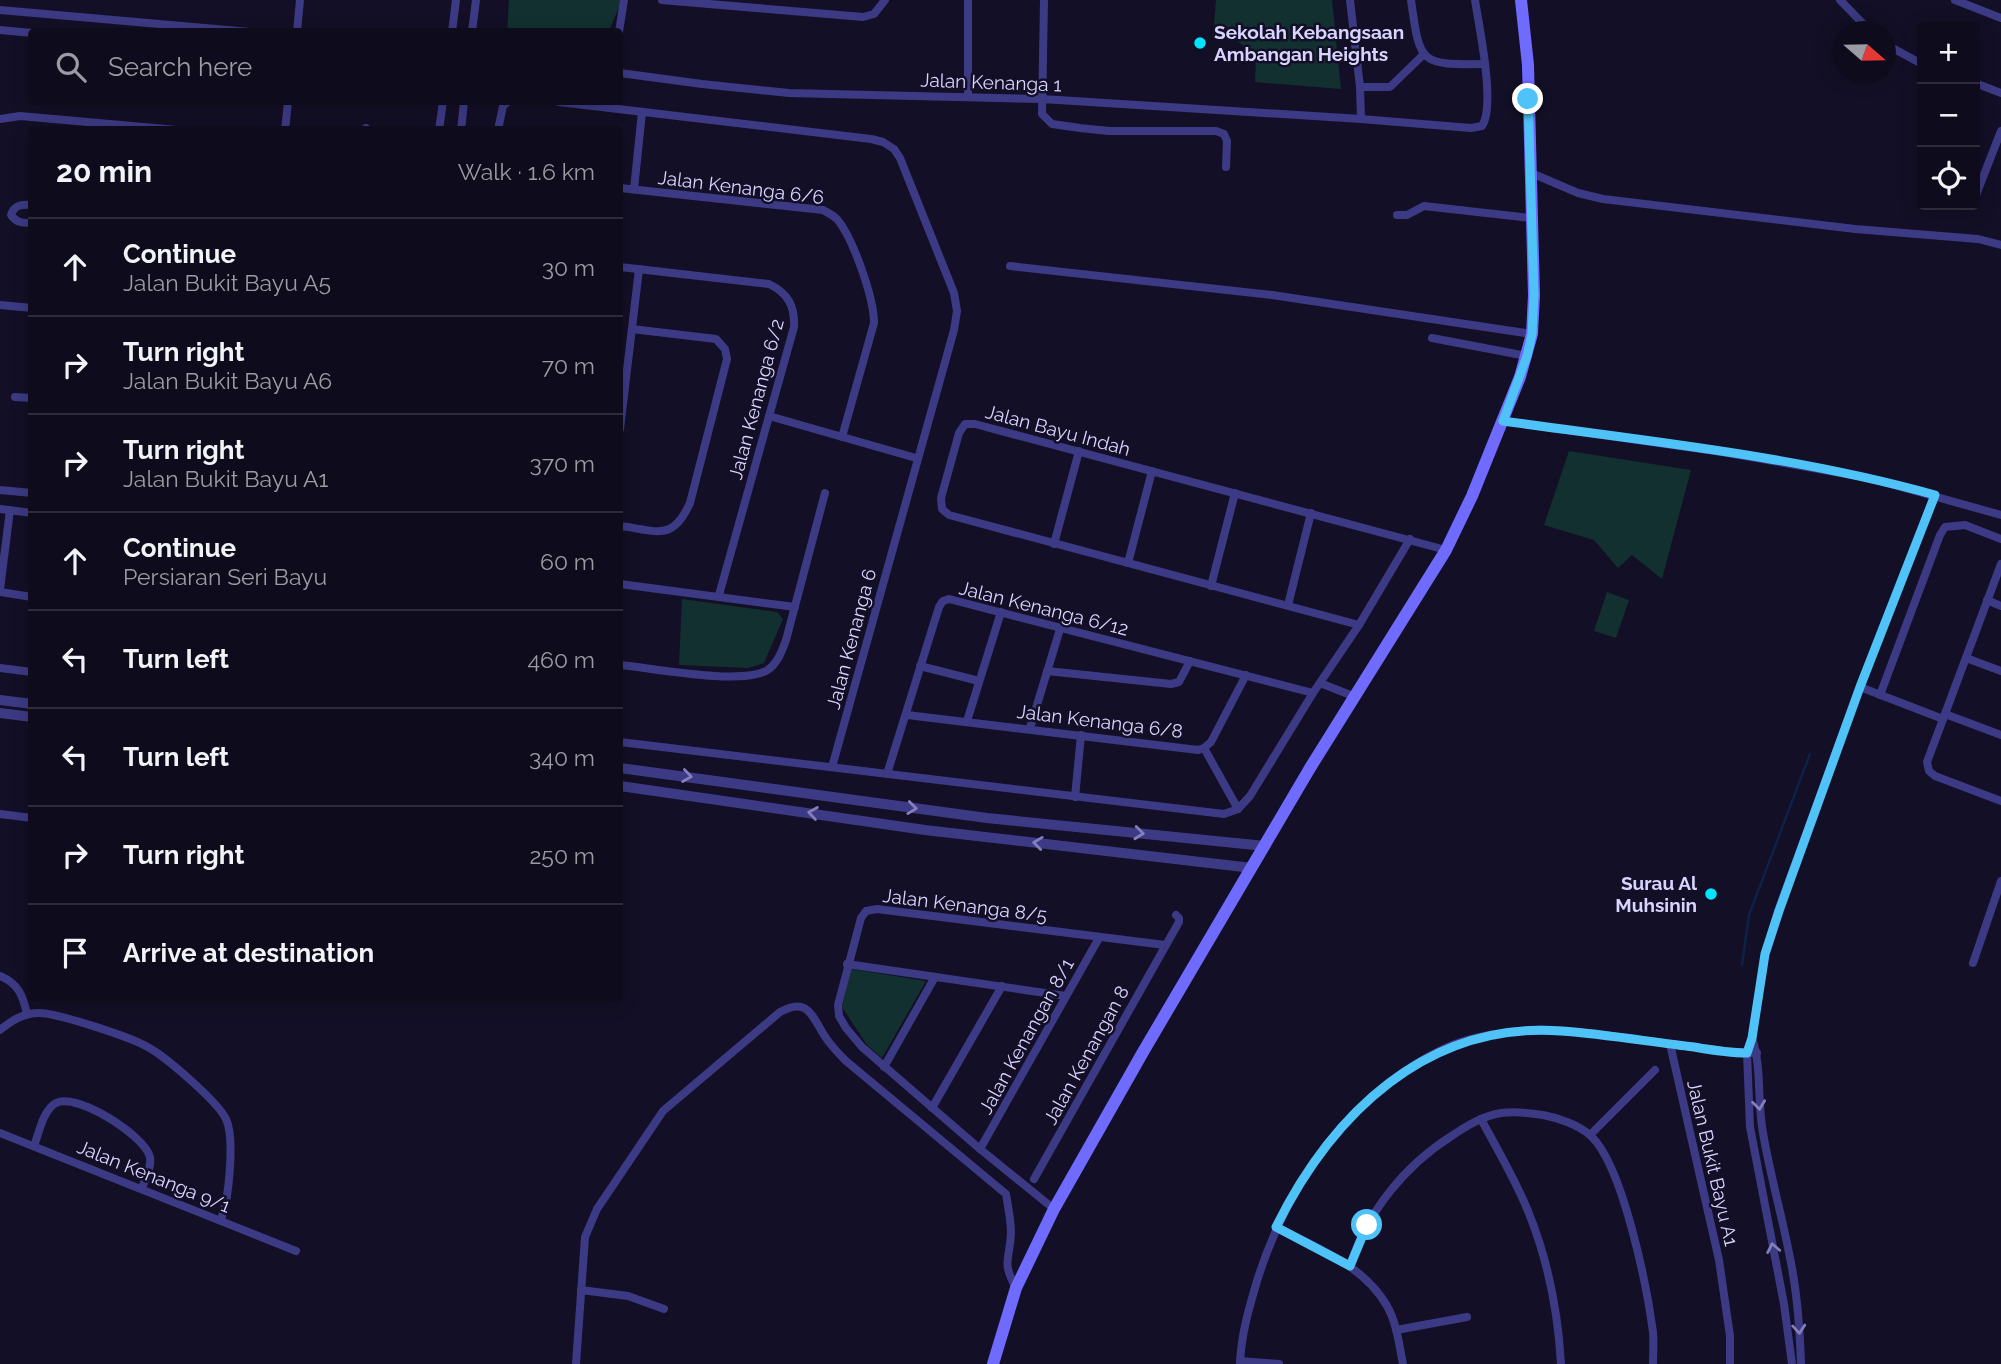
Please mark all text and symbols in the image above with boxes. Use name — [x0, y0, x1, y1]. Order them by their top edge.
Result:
place label: Sekolah Kebangsaan Ambangan Heights — [1214, 21, 1404, 65]
north arrow — [1833, 21, 1896, 84]
map controls — [1917, 21, 1980, 210]
button: + — [1917, 21, 1980, 84]
search box — [28, 28, 623, 105]
marker: Sekolah Kebangsaan Ambangan Heights — [1192, 35, 1208, 51]
icon: search — [52, 48, 90, 86]
text: Search here — [108, 52, 252, 82]
street label: Jalan Kenanga 1 — [920, 69, 1062, 95]
route end — [1512, 83, 1543, 114]
button: − — [1917, 84, 1980, 147]
button: locate — [1917, 147, 1980, 210]
text: 20 min — [56, 154, 152, 189]
text: Walk · 1.6 km — [458, 158, 595, 185]
street label: Jalan Kenanga 6/6 — [657, 166, 825, 208]
text: Continue — [123, 239, 236, 269]
icon: ahead — [56, 248, 94, 286]
text: 30 m — [542, 254, 595, 281]
text: Jalan Bukit Bayu A5 — [123, 269, 331, 296]
street label: Jalan Kenanga 6/2 — [724, 316, 788, 482]
text: Turn right — [123, 337, 244, 367]
icon: right — [56, 346, 94, 384]
text: 70 m — [542, 352, 595, 379]
text: Jalan Bukit Bayu A6 — [123, 367, 332, 394]
street label: Jalan Bayu Indah — [983, 400, 1133, 460]
text: Turn right — [123, 435, 244, 465]
icon: right — [56, 444, 94, 482]
text: 370 m — [530, 450, 595, 477]
text: Jalan Bukit Bayu A1 — [123, 465, 328, 492]
text: Continue — [123, 533, 236, 563]
icon: ahead — [56, 542, 94, 580]
text: 60 m — [540, 548, 595, 575]
text: Persiaran Seri Bayu — [123, 563, 327, 590]
street label: Jalan Kenanga 6 — [822, 566, 880, 712]
street label: Jalan Kenanga 6/12 — [957, 576, 1131, 640]
icon: left — [56, 640, 94, 678]
text: Turn left — [123, 644, 229, 674]
text: 460 m — [527, 646, 595, 673]
street label: Jalan Kenanga 6/8 — [1016, 700, 1184, 742]
icon: left — [56, 738, 94, 776]
text: Turn left — [123, 742, 229, 772]
text: 340 m — [529, 744, 595, 771]
one-way arrow — [681, 769, 693, 784]
one-way arrow — [907, 800, 918, 815]
one-way arrow — [807, 806, 819, 821]
one-way arrow — [1133, 825, 1144, 840]
icon: right — [56, 836, 94, 874]
one-way arrow — [1032, 836, 1043, 851]
text: Turn right — [123, 840, 244, 870]
text: 250 m — [529, 842, 595, 869]
place label: Surau Al Muhsinin — [1615, 872, 1698, 916]
street label: Jalan Kenanga 8/5 — [882, 884, 1048, 926]
marker: Surau Al Muhsinin — [1703, 886, 1719, 902]
icon: arrive — [56, 934, 94, 972]
text: Arrive at destination — [123, 938, 374, 968]
street label: Jalan Kenangan 8/1 — [974, 954, 1078, 1118]
street label: Jalan Kenangan 8 — [1039, 982, 1133, 1128]
street label: Jalan Bukit Bayu A1 — [1683, 1078, 1743, 1248]
one-way arrow — [1752, 1099, 1767, 1111]
street label: Jalan Kenanga 9/1 — [74, 1135, 234, 1217]
route start — [1351, 1209, 1382, 1240]
one-way arrow — [1767, 1242, 1782, 1254]
one-way arrow — [1791, 1323, 1806, 1334]

